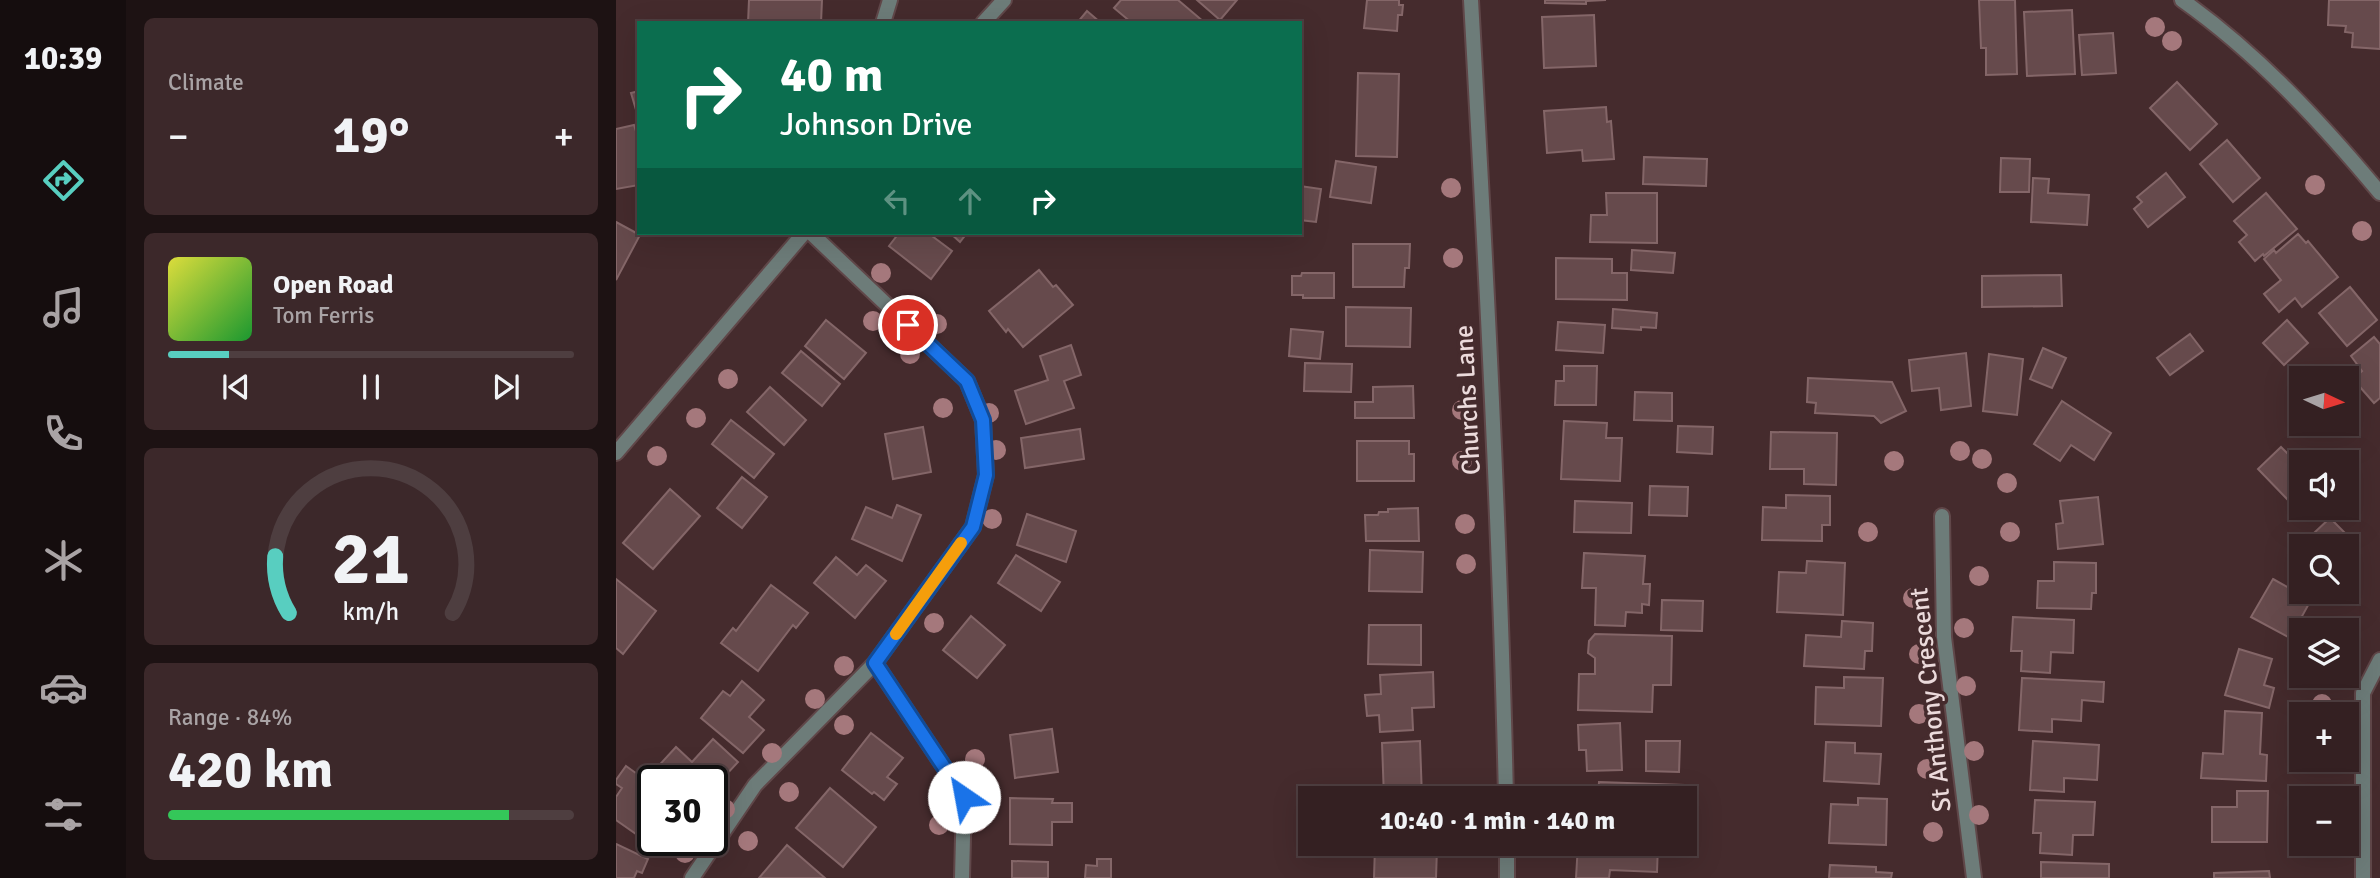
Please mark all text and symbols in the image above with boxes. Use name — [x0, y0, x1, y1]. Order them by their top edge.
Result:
text: 10:39 — [24, 39, 102, 78]
text: 40 m — [780, 45, 883, 105]
icon: right — [665, 49, 756, 140]
text: Climate — [168, 68, 244, 97]
text: 19° — [333, 103, 409, 167]
text: Johnson Drive — [780, 105, 973, 144]
text: − — [168, 113, 189, 160]
text: + — [553, 113, 574, 160]
icon: directions — [39, 156, 88, 205]
icon: left — [878, 182, 916, 220]
icon: ahead — [951, 182, 989, 220]
icon: right — [1024, 182, 1062, 220]
text: Open Road — [273, 269, 394, 301]
icon: music — [39, 283, 88, 332]
pin — [878, 295, 938, 355]
text: Tom Ferris — [273, 301, 374, 330]
icon: arrive — [889, 306, 927, 344]
street label: Churchs Lane — [1448, 324, 1488, 476]
north arrow — [2289, 366, 2359, 436]
map controls — [2289, 366, 2359, 856]
icon: previous — [217, 368, 255, 406]
icon: pause — [352, 368, 390, 406]
icon: next — [487, 368, 525, 406]
icon: phone — [39, 409, 88, 458]
button: sound — [2289, 450, 2359, 520]
text: 21 — [332, 515, 410, 604]
button: search — [2289, 534, 2359, 604]
icon: climate — [39, 536, 88, 585]
street label: St Anthony Crescent — [1903, 586, 1959, 814]
text: km/h — [343, 595, 399, 626]
button: layers — [2289, 618, 2359, 688]
icon: car — [39, 663, 88, 712]
button: + — [2289, 702, 2359, 772]
text: Range · 84% — [168, 703, 292, 732]
text: 420 km — [168, 738, 333, 802]
position arrow — [927, 760, 1001, 834]
speed limit sign: 30 — [637, 765, 728, 856]
button: − — [2289, 786, 2359, 856]
icon: filters — [39, 790, 88, 839]
text: 10:40 · 1 min · 140 m — [1380, 805, 1615, 837]

